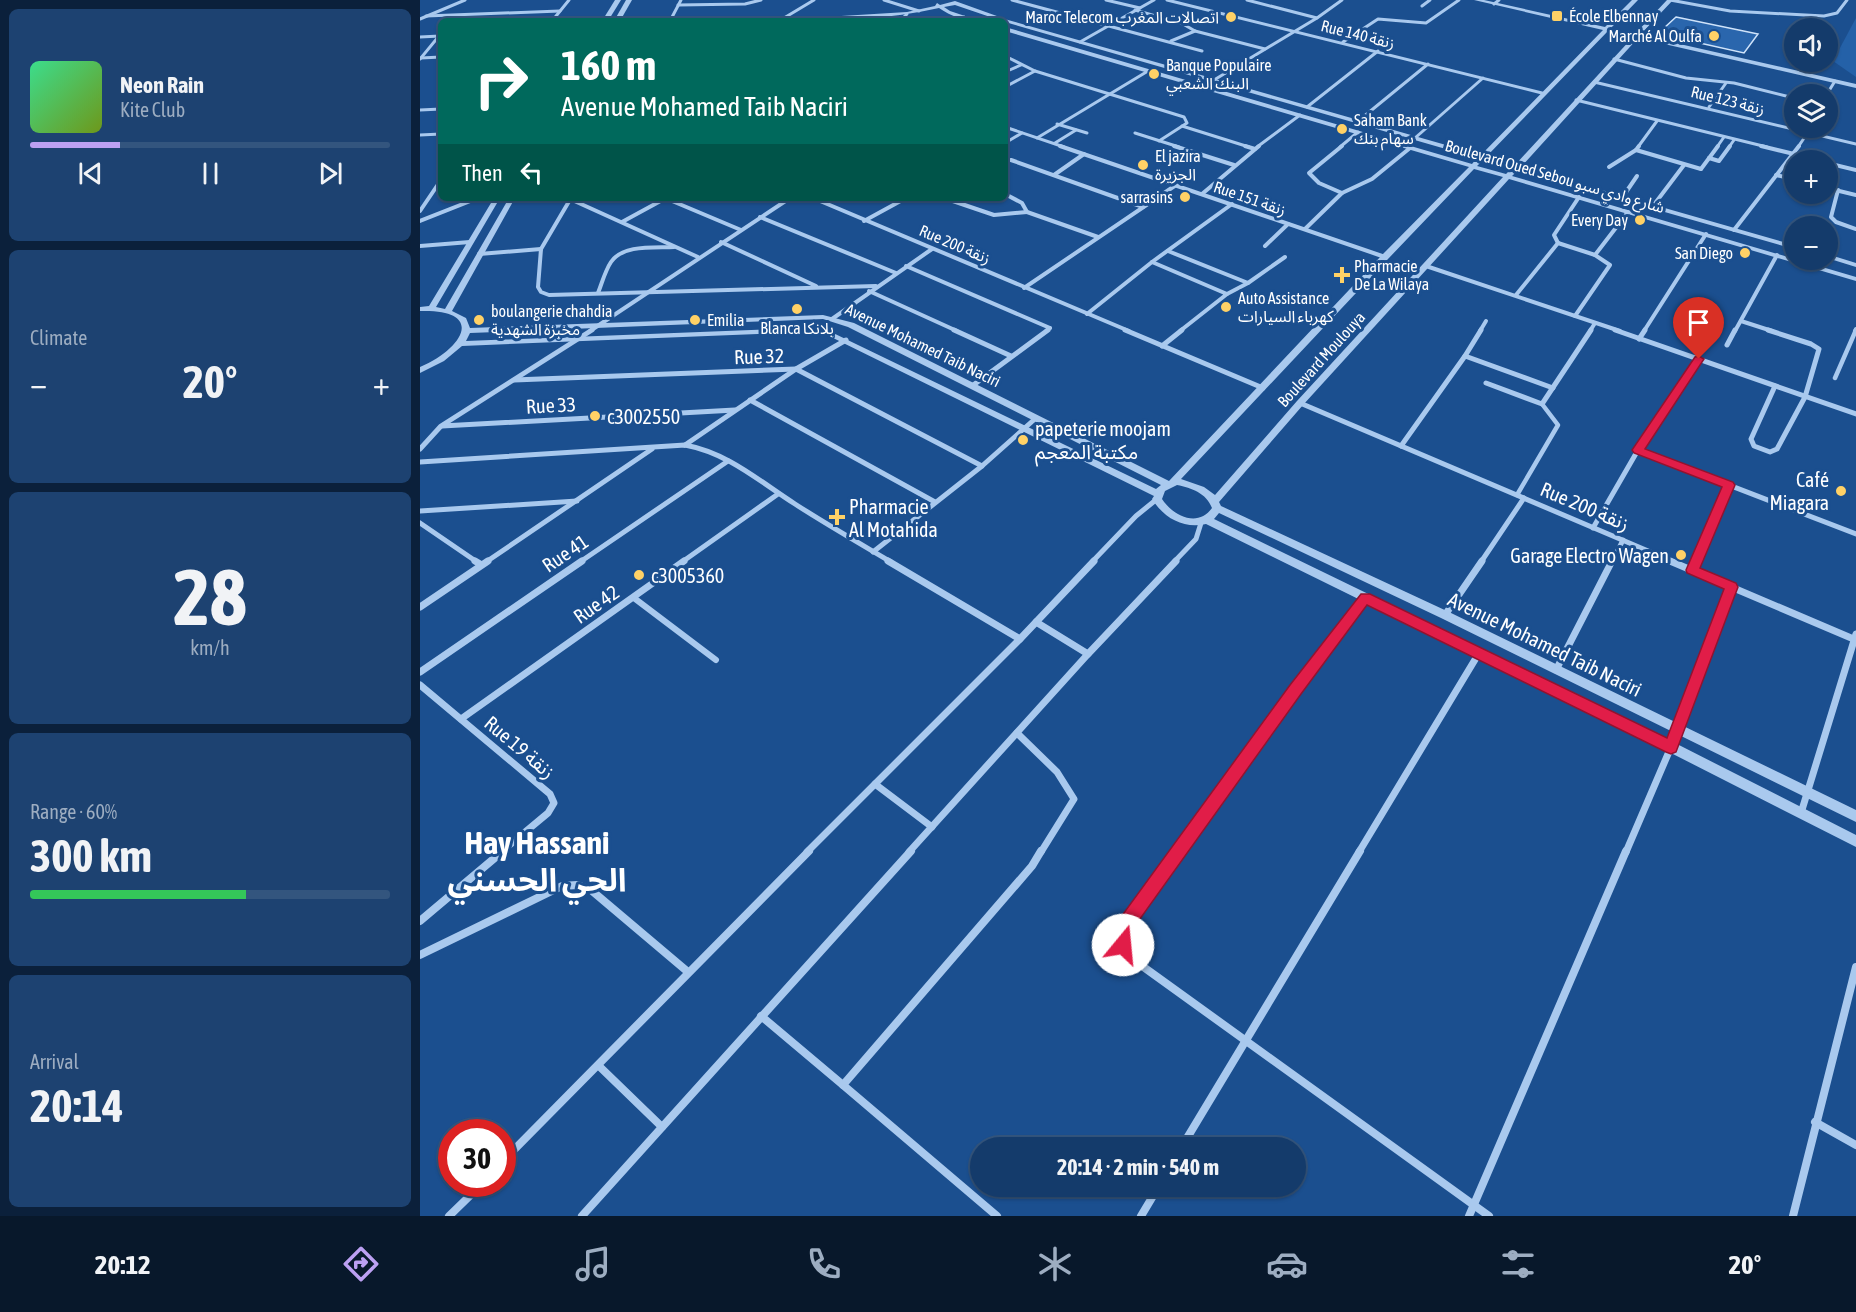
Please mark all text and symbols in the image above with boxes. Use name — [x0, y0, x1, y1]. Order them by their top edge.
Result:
place label: École Elbennay — [1569, 7, 1659, 26]
place label: Maroc Telecom اتصالات المغرب — [1025, 8, 1219, 27]
marker: École Elbennay — [1550, 9, 1564, 23]
marker: Maroc Telecom اتصالات المغرب — [1224, 10, 1238, 24]
street label: Rue 140 زنقة — [1319, 16, 1397, 53]
map controls — [1784, 18, 1838, 270]
button: sound — [1784, 18, 1838, 72]
place label: Marché Al Oulfa — [1609, 27, 1702, 45]
marker: Marché Al Oulfa — [1707, 29, 1721, 43]
text: 160 m — [561, 41, 656, 89]
icon: right — [462, 42, 540, 120]
place label: Banque Populaire البنك الشعبي — [1166, 56, 1271, 96]
marker: Banque Populaire البنك الشعبي — [1147, 67, 1161, 81]
text: Neon Rain — [120, 72, 204, 98]
street label: Rue 123 زنقة — [1689, 82, 1767, 119]
button: layers — [1784, 84, 1838, 138]
text: Avenue Mohamed Taib Naciri — [561, 91, 848, 122]
text: Kite Club — [120, 98, 185, 121]
place label: Saham Bank سهام بنك — [1354, 111, 1427, 151]
marker: Saham Bank سهام بنك — [1335, 122, 1349, 136]
street label: Boulevard Oued Sebou شارع وادي سبو — [1442, 136, 1667, 220]
place label: El jazira الجزيرة — [1155, 147, 1201, 184]
button: + — [1784, 150, 1838, 204]
icon: left — [515, 156, 548, 189]
icon: previous — [74, 157, 107, 190]
icon: pause — [194, 157, 227, 190]
icon: next — [314, 157, 347, 190]
marker: El jazira الجزيرة — [1136, 158, 1150, 172]
text: Then — [462, 160, 503, 186]
street label: Rue 151 زنقة — [1211, 177, 1289, 220]
place label: sarrasins — [1121, 188, 1173, 206]
marker: sarrasins — [1178, 190, 1192, 204]
place label: Every Day — [1571, 211, 1628, 230]
marker: Every Day — [1633, 213, 1647, 227]
button: − — [1784, 216, 1838, 270]
street label: Rue 200 زنقة — [916, 221, 993, 268]
place label: San Diego — [1675, 244, 1733, 263]
marker: San Diego — [1738, 246, 1752, 260]
place label: Pharmacie De La Wilaya — [1354, 257, 1429, 294]
marker: Pharmacie De La Wilaya — [1335, 268, 1349, 282]
place label: Auto Assistance كهرباء السيارات — [1238, 289, 1334, 326]
pin — [1673, 297, 1724, 359]
street label: Avenue Mohamed Taib Naciri — [843, 300, 1003, 390]
marker: Auto Assistance كهرباء السيارات — [1219, 300, 1233, 314]
place label: boulangerie chahdia مخبزة الشهدية — [491, 302, 613, 339]
marker: Blanca بلانكا — [790, 302, 804, 316]
icon: arrive — [1682, 306, 1715, 339]
street label: Boulevard Moulouya — [1274, 308, 1369, 411]
place label: Emilia — [707, 311, 744, 329]
marker: boulangerie chahdia مخبزة الشهدية — [472, 313, 486, 327]
marker: Emilia — [688, 313, 702, 327]
place label: Blanca بلانكا — [760, 319, 834, 337]
text: Climate — [30, 326, 87, 349]
street label: Rue 32 — [733, 344, 785, 368]
text: 20° — [183, 356, 237, 408]
text: − — [30, 364, 47, 402]
text: + — [373, 364, 390, 402]
street label: Rue 33 — [525, 392, 577, 418]
place label: c3002550 — [607, 405, 680, 428]
marker: c3002550 — [588, 409, 602, 423]
place label: papeterie moojam مكتبة المعجم — [1035, 417, 1171, 467]
marker: papeterie moojam مكتبة المعجم — [1016, 433, 1030, 447]
place label: Café Miagara — [1769, 468, 1829, 514]
street label: Rue 200 زنقة — [1537, 477, 1633, 536]
marker: Café Miagara — [1834, 484, 1848, 498]
place label: Pharmacie Al Motahida — [849, 495, 938, 541]
marker: Pharmacie Al Motahida — [830, 510, 844, 524]
street label: Rue 41 — [538, 529, 592, 577]
place label: Garage Electro Wagen — [1510, 544, 1669, 567]
marker: Garage Electro Wagen — [1674, 548, 1688, 562]
text: 28 — [173, 552, 247, 642]
place label: c3005360 — [651, 564, 724, 587]
marker: c3005360 — [632, 568, 646, 582]
street label: Rue 42 — [569, 580, 623, 628]
street label: Avenue Mohamed Taib Naciri — [1444, 587, 1646, 701]
text: km/h — [190, 636, 230, 659]
street label: Rue 19 زنقة — [479, 711, 560, 784]
text: Range · 60% — [30, 800, 117, 823]
district label: Hay Hassani الحي الحسني — [448, 824, 626, 905]
text: 300 km — [30, 830, 152, 882]
position arrow — [1091, 913, 1155, 977]
text: Arrival — [30, 1050, 79, 1073]
text: 20:14 — [30, 1080, 124, 1132]
speed limit sign: 30 — [438, 1119, 516, 1197]
text: 20:14 · 2 min · 540 m — [1057, 1154, 1219, 1180]
icon: directions — [340, 1243, 382, 1285]
icon: music — [572, 1243, 614, 1285]
icon: phone — [803, 1243, 845, 1285]
icon: climate — [1034, 1243, 1076, 1285]
icon: car — [1266, 1243, 1308, 1285]
icon: filters — [1497, 1243, 1539, 1285]
text: 20:12 — [95, 1249, 151, 1280]
text: 20° — [1728, 1249, 1761, 1280]

